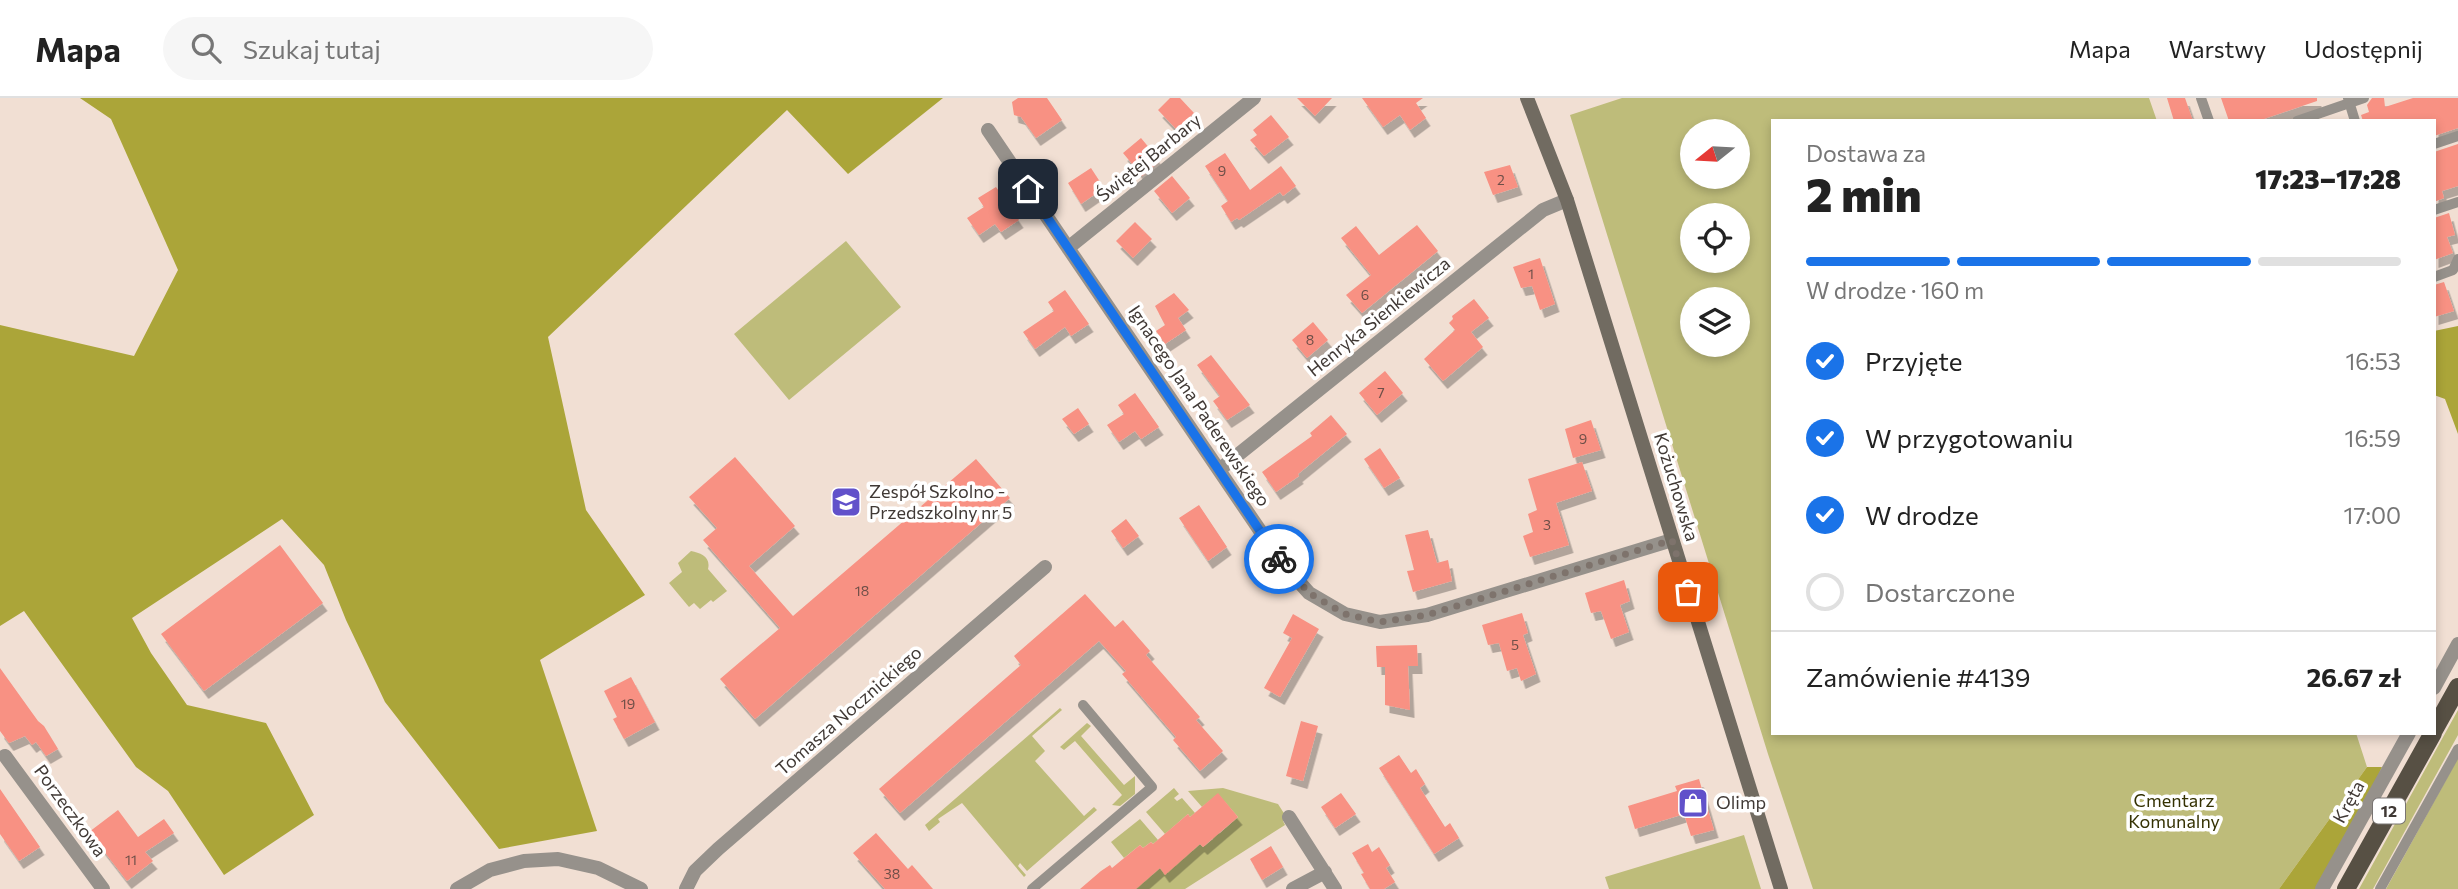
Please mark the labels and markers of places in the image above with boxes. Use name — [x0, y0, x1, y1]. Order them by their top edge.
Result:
pin — [998, 159, 1058, 219]
place label: Zespół Szkolno - Przedszkolny nr 5 — [869, 480, 1012, 523]
school or university icon: Zespół Szkolno - Przedszkolny nr 5 — [829, 485, 863, 519]
pin — [1658, 562, 1718, 622]
shop icon: Olimp — [1676, 786, 1710, 820]
place label: Olimp — [1716, 791, 1766, 813]

